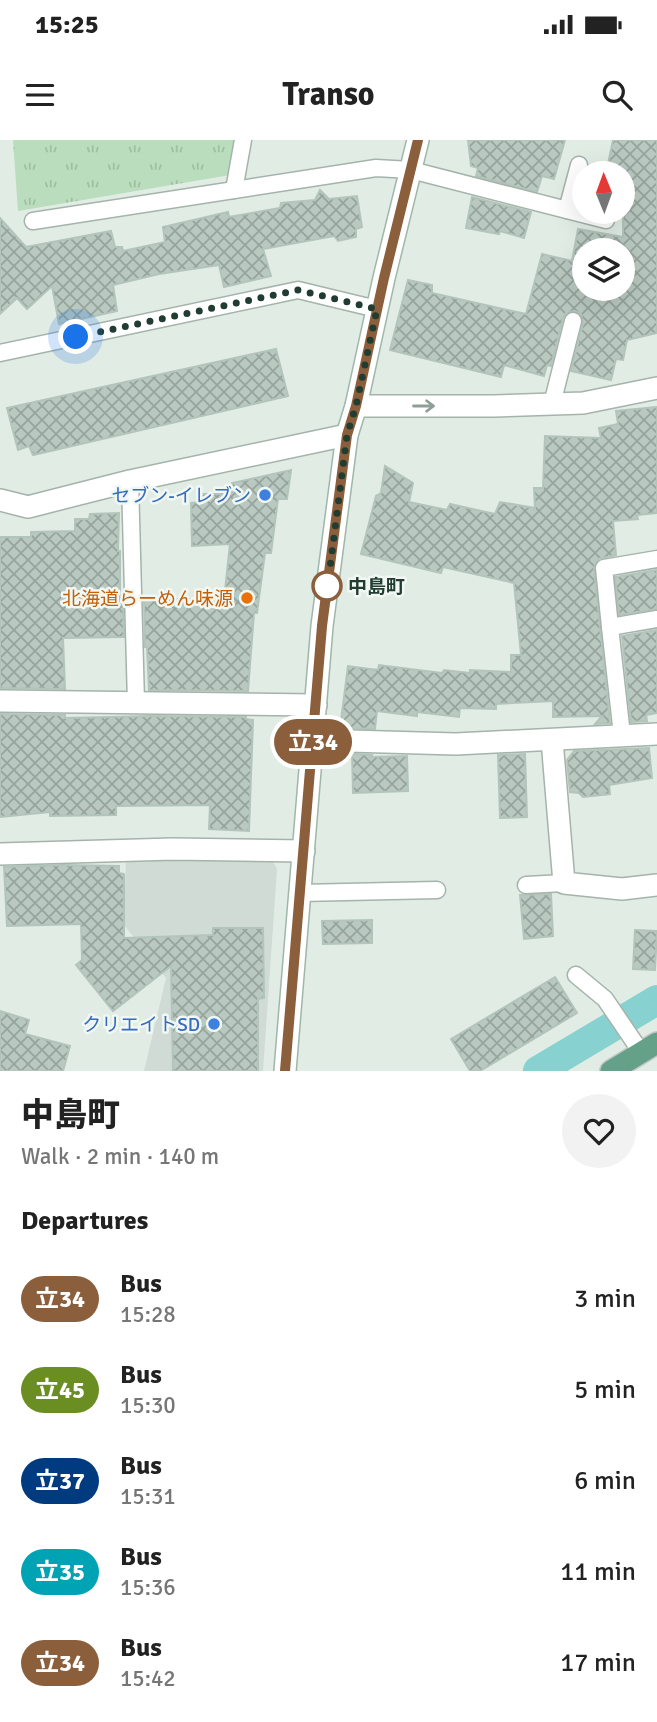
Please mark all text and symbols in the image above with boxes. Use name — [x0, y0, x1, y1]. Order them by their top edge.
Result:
text: 15:25 — [35, 9, 99, 41]
text: Transo — [282, 75, 375, 114]
icon: menu — [21, 76, 59, 114]
icon: search — [598, 76, 636, 114]
north arrow — [572, 161, 635, 224]
map controls — [572, 161, 635, 301]
button: layers — [572, 238, 635, 301]
your location — [58, 319, 93, 354]
one-way arrow — [412, 399, 435, 413]
place label: セブン-イレブン — [111, 484, 251, 508]
marker: セブン-イレブン — [257, 487, 273, 503]
marker: 中島町 — [312, 571, 342, 601]
place label: 中島町 — [348, 575, 405, 599]
place label: 北海道らーめん味源 — [62, 587, 233, 611]
marker: 北海道らーめん味源 — [239, 590, 255, 606]
line badge: 立34 — [273, 719, 353, 765]
text: 立34 — [288, 727, 338, 757]
place label: クリエイトSD — [82, 1013, 200, 1037]
marker: クリエイトSD — [206, 1016, 222, 1032]
button: heart — [562, 1094, 636, 1168]
text: 中島町 — [21, 1095, 120, 1136]
text: Walk · 2 min · 140 m — [21, 1142, 219, 1171]
text: Departures — [21, 1205, 148, 1237]
text: Bus — [120, 1268, 162, 1300]
text: 3 min — [574, 1283, 636, 1315]
text: 立34 — [35, 1284, 85, 1314]
text: 15:28 — [120, 1300, 176, 1329]
text: Bus — [120, 1359, 162, 1391]
text: 5 min — [574, 1374, 636, 1406]
text: 立45 — [35, 1375, 85, 1405]
text: 15:30 — [120, 1391, 176, 1420]
text: Bus — [120, 1450, 162, 1482]
text: 6 min — [574, 1465, 636, 1497]
text: 立37 — [35, 1466, 85, 1496]
text: 15:31 — [120, 1482, 176, 1511]
text: Bus — [120, 1541, 162, 1573]
text: 11 min — [560, 1556, 636, 1588]
text: 立35 — [35, 1557, 85, 1587]
text: 15:36 — [120, 1573, 176, 1602]
text: Bus — [120, 1632, 162, 1664]
text: 17 min — [560, 1647, 636, 1679]
text: 立34 — [35, 1648, 85, 1678]
text: 15:42 — [120, 1664, 176, 1693]

